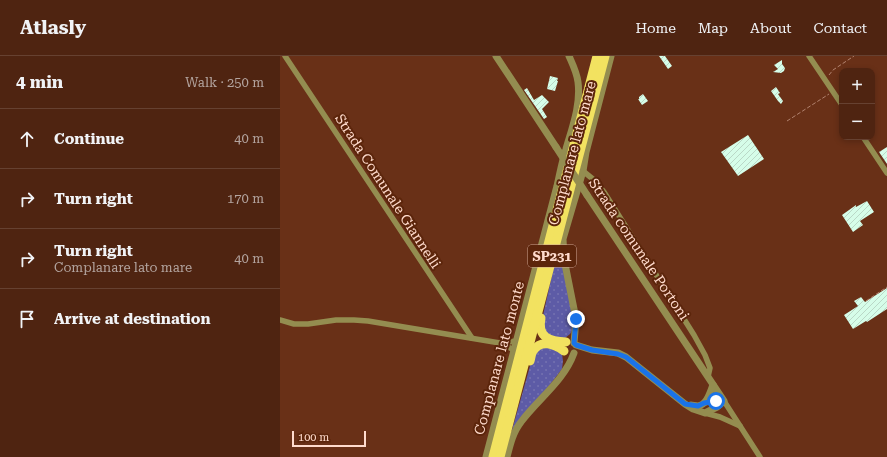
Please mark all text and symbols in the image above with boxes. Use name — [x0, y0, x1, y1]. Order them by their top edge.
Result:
text: Atlasly — [20, 16, 86, 39]
text: Home — [635, 20, 676, 36]
text: Map — [698, 20, 728, 36]
text: About — [750, 20, 792, 36]
text: Contact — [814, 20, 867, 36]
map controls — [839, 68, 875, 140]
button: + — [839, 68, 875, 104]
text: 4 min — [16, 72, 63, 92]
text: Walk · 250 m — [185, 75, 264, 90]
street label: Complanare lato mare — [545, 79, 599, 227]
button: − — [839, 104, 875, 140]
street label: Strada Comunale Giannelli — [332, 111, 444, 272]
icon: ahead — [16, 128, 38, 150]
text: Continue — [54, 130, 124, 148]
text: 40 m — [234, 131, 264, 146]
street label: Strada comunale Portoni — [586, 175, 693, 323]
icon: right — [16, 188, 38, 210]
text: Turn right — [54, 190, 133, 208]
text: 170 m — [227, 191, 264, 206]
text: Turn right — [54, 242, 133, 260]
road number: SP231 — [528, 245, 576, 267]
icon: right — [16, 248, 38, 270]
text: 40 m — [234, 251, 264, 266]
text: Complanare lato mare — [54, 260, 192, 275]
street label: Complanare lato monte — [471, 279, 527, 436]
icon: arrive — [16, 308, 38, 330]
text: Arrive at destination — [54, 310, 210, 328]
route end — [567, 310, 585, 328]
route start — [707, 392, 725, 410]
scale bar — [292, 429, 366, 448]
text: 100 m — [298, 431, 329, 444]

